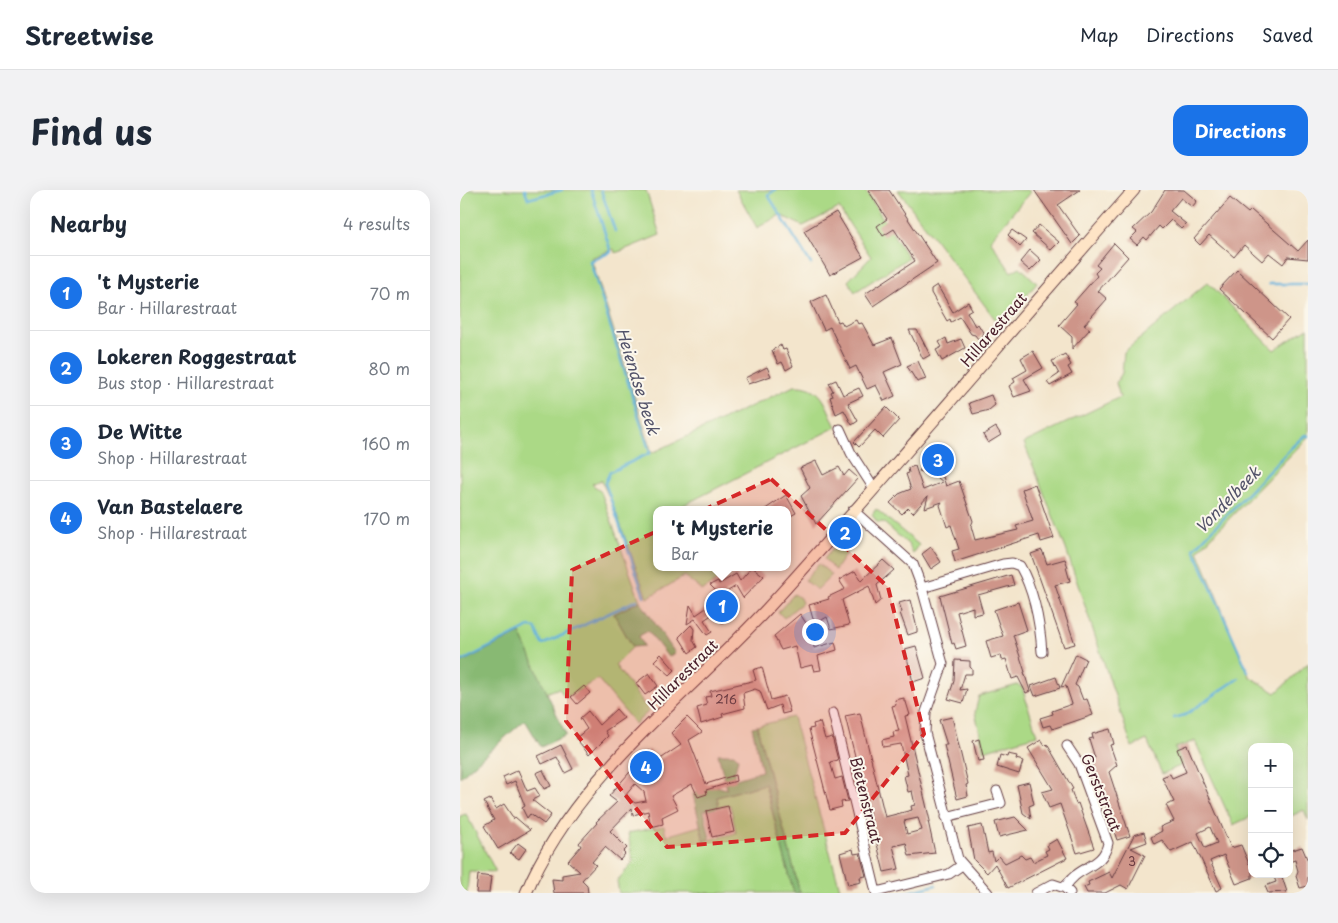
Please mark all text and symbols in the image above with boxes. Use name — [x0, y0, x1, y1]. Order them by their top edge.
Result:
text: Streetwise — [25, 17, 154, 53]
text: Map — [1080, 21, 1118, 48]
text: Directions — [1146, 21, 1234, 48]
text: Saved — [1262, 21, 1313, 48]
text: Find us — [30, 104, 152, 157]
button: Directions — [1173, 105, 1308, 156]
text: Nearby — [50, 207, 127, 239]
text: 4 results — [343, 211, 410, 235]
text: 't Mysterie — [97, 267, 199, 295]
text: 1 — [62, 281, 70, 305]
text: 70 m — [370, 281, 410, 305]
street label: Hillarestraat — [954, 287, 1032, 371]
text: Bar · Hillarestraat — [97, 295, 237, 319]
water label: Heiendse beek — [611, 324, 667, 439]
text: Lokeren Roggestraat — [97, 342, 297, 370]
text: 2 — [60, 356, 72, 380]
text: 80 m — [368, 356, 410, 380]
text: Bus stop · Hillarestraat — [97, 370, 274, 394]
text: De Witte — [97, 417, 182, 445]
text: 3 — [61, 431, 71, 455]
text: 160 m — [362, 431, 410, 455]
pin: 3 — [922, 441, 954, 479]
text: Shop · Hillarestraat — [97, 445, 247, 469]
water label: Vondelbeek — [1189, 459, 1266, 538]
text: Van Bastelaere — [97, 492, 243, 520]
text: 4 — [61, 506, 71, 530]
text: 170 m — [364, 506, 410, 530]
popup — [653, 506, 791, 571]
text: 't Mysterie — [671, 513, 773, 541]
pin: 2 — [829, 514, 861, 552]
text: Shop · Hillarestraat — [97, 520, 247, 544]
text: Bar — [671, 541, 699, 565]
pin: 1 — [706, 587, 738, 625]
your location — [802, 619, 828, 645]
street label: Hillarestraat — [641, 633, 723, 715]
house number: 216 — [715, 690, 737, 708]
map controls — [1248, 743, 1293, 878]
button: + — [1248, 743, 1293, 788]
pin: 4 — [630, 748, 662, 786]
street label: Gerststraat — [1076, 749, 1128, 835]
street label: Bietenstraat — [845, 754, 889, 846]
button: − — [1248, 788, 1293, 833]
button: locate — [1248, 833, 1293, 878]
house number: 3 — [1128, 852, 1136, 870]

